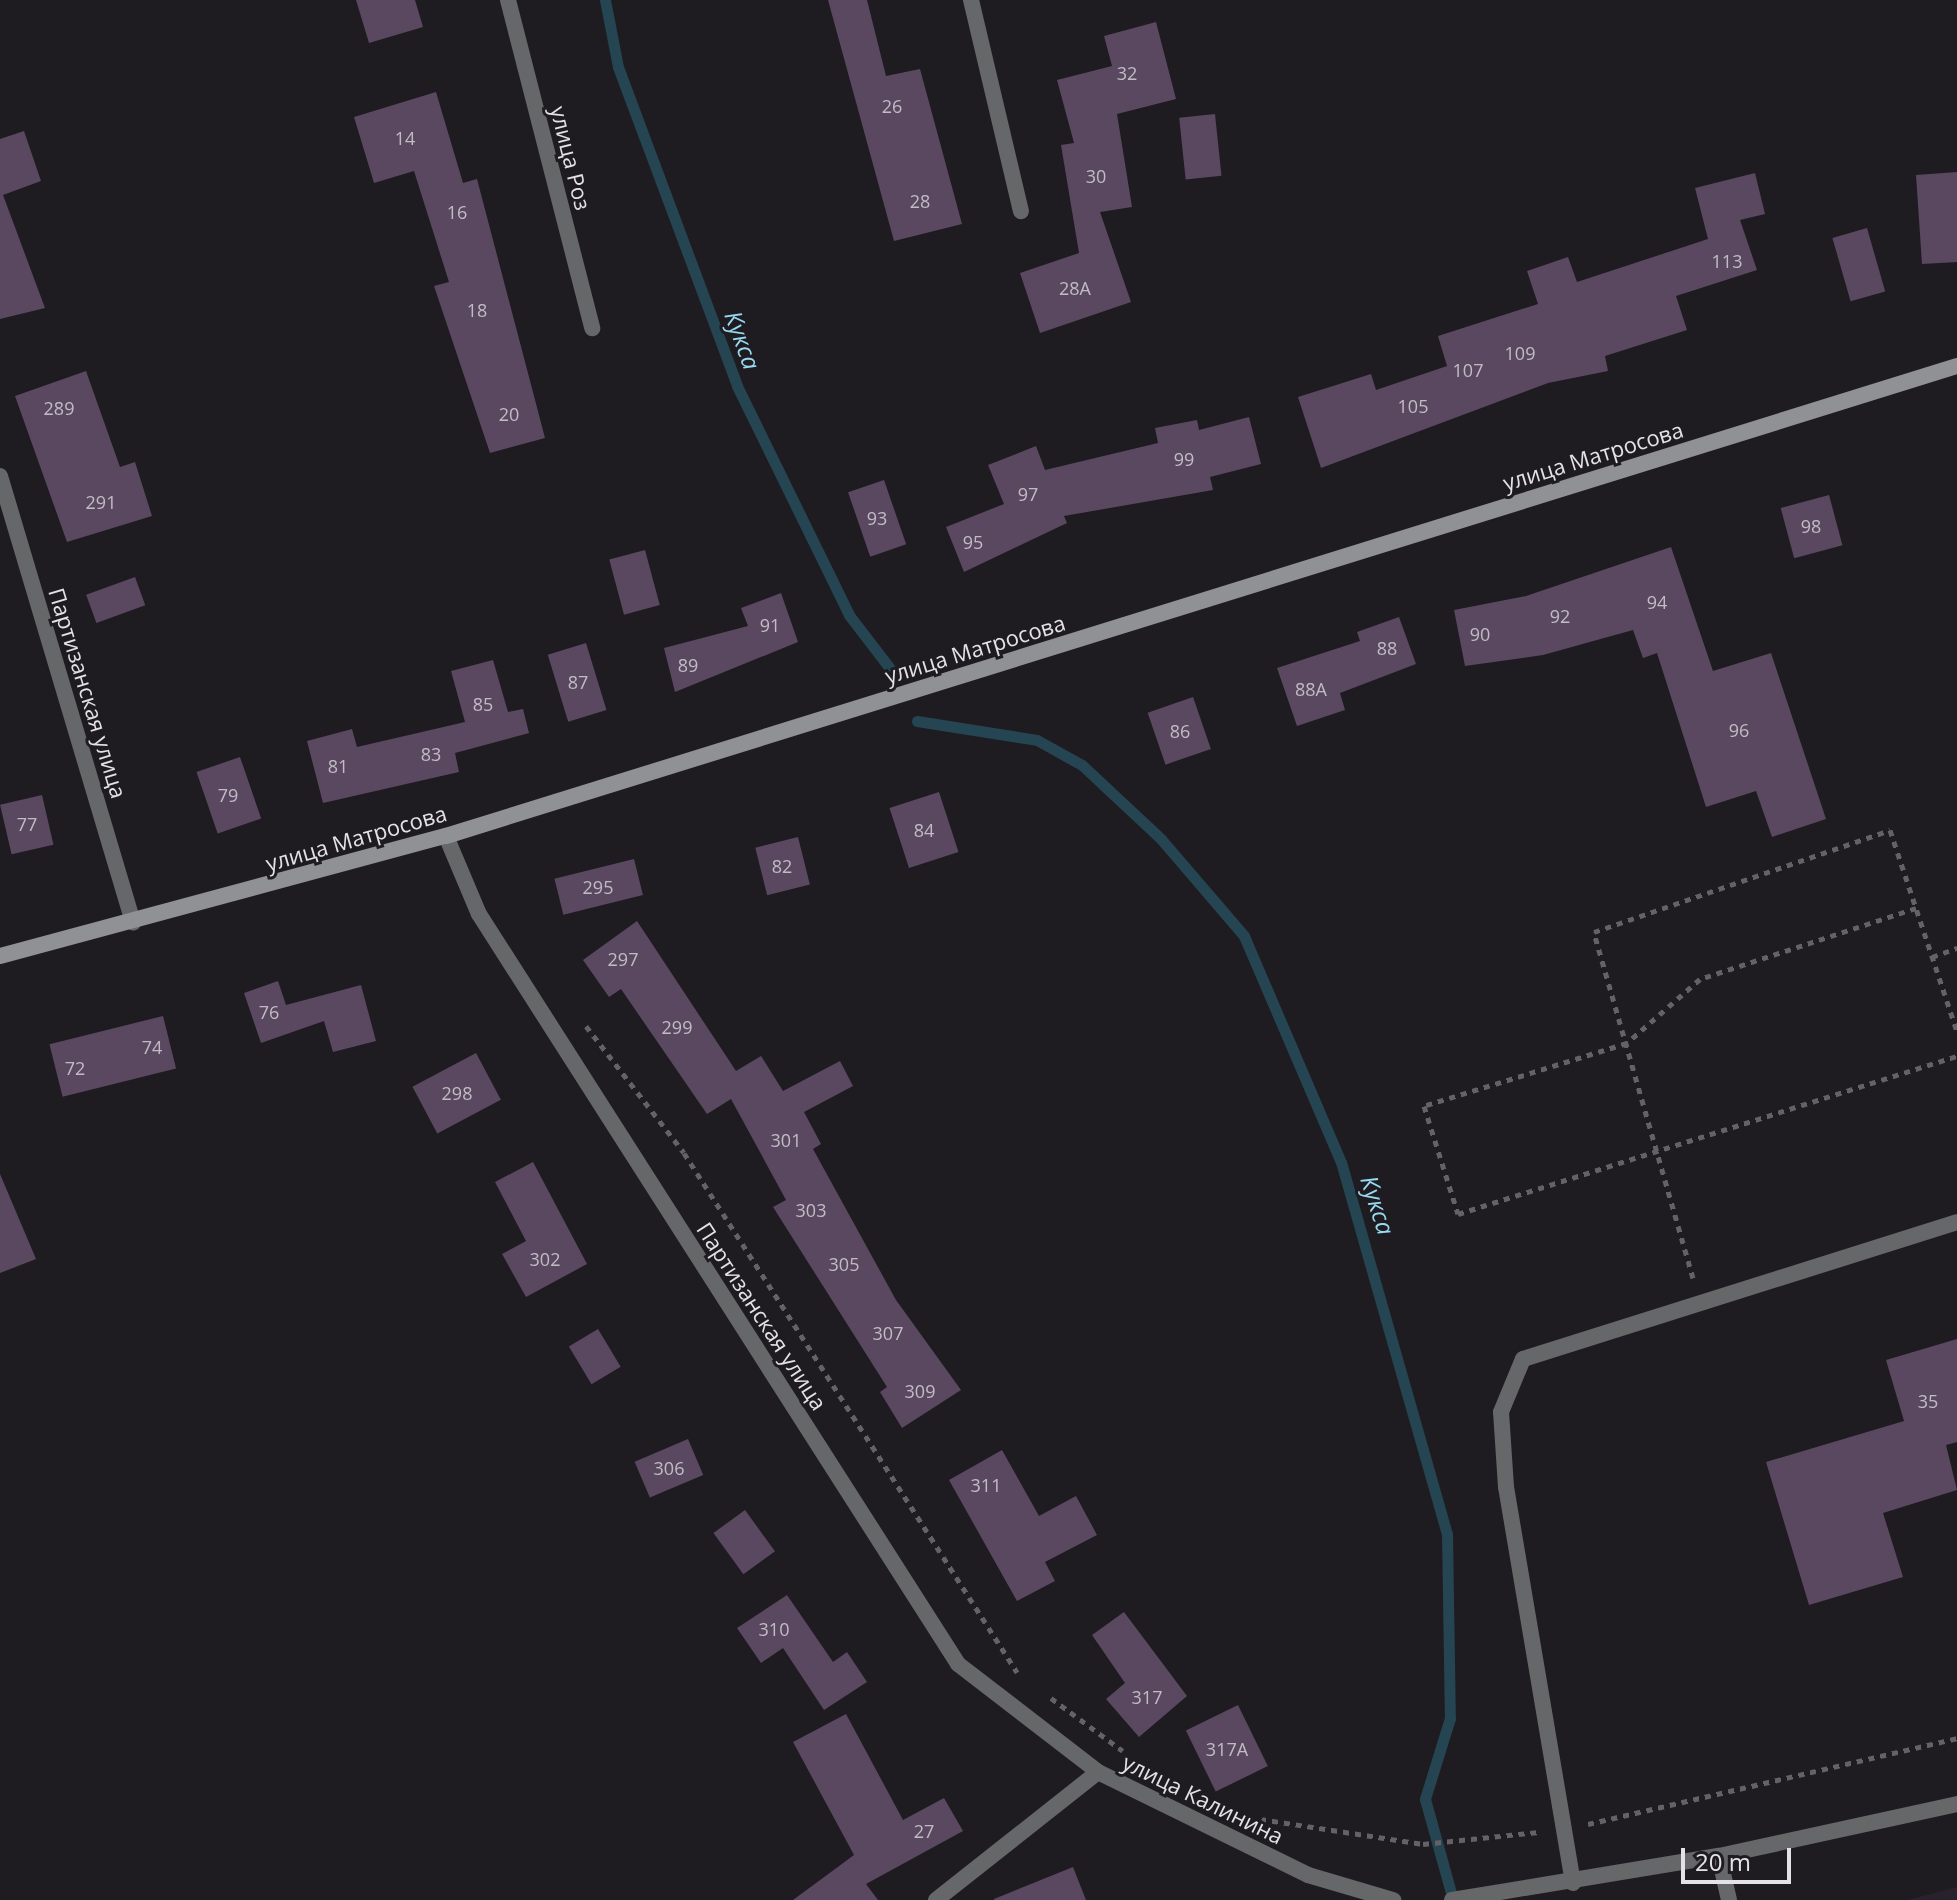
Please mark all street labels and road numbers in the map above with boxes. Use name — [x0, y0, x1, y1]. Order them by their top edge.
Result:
street label: улица Роз — [545, 103, 597, 213]
street label: улица Матросова — [1500, 416, 1686, 496]
street label: Партизанская улица — [43, 585, 133, 801]
street label: улица Матросова — [882, 609, 1068, 689]
street label: улица Матросова — [262, 800, 450, 876]
street label: Партизанская улица — [691, 1217, 833, 1415]
street label: улица Калинина — [1118, 1749, 1288, 1849]

